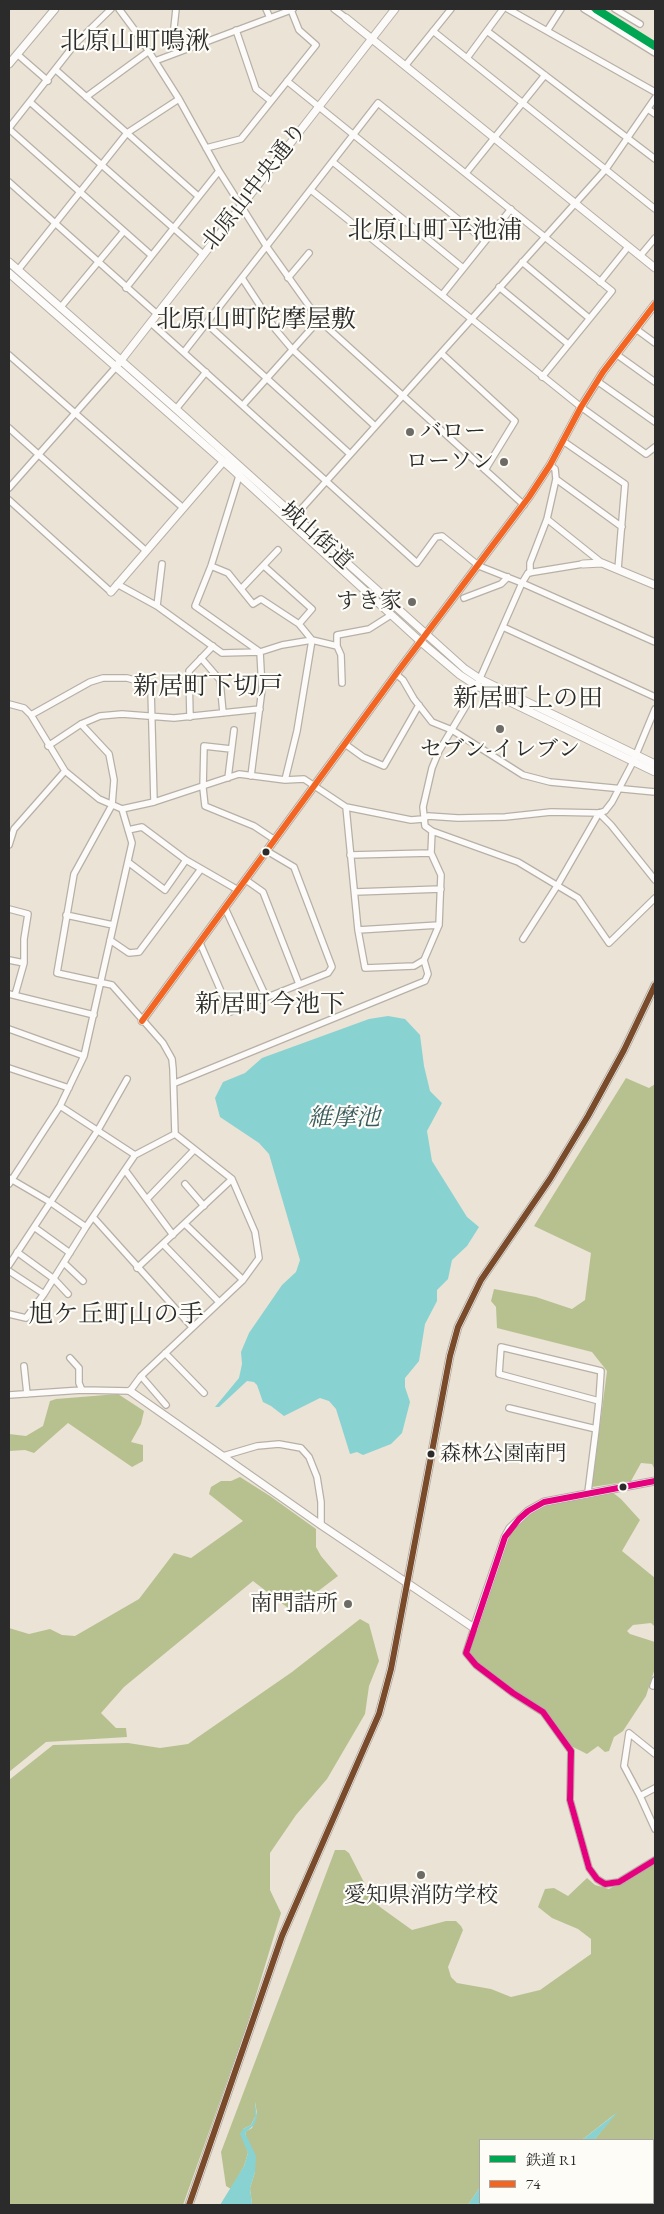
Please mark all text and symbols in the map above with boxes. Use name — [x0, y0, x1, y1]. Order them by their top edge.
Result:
district label: 北原山町鳴湫 — [60, 27, 210, 57]
street label: 北原山中央通り — [197, 118, 313, 256]
district label: 北原山町平池浦 — [348, 216, 522, 246]
district label: 北原山町陀摩屋敷 — [156, 305, 356, 335]
place label: バロー — [420, 419, 486, 445]
marker: バロー — [404, 426, 416, 438]
place label: ローソン — [406, 449, 494, 475]
marker: ローソン — [498, 456, 510, 468]
street label: 城山街道 — [274, 497, 358, 575]
place label: すき家 — [336, 589, 402, 615]
marker: すき家 — [406, 596, 418, 608]
district label: 新居町下切戸 — [133, 672, 283, 702]
district label: 新居町上の田 — [453, 684, 603, 714]
marker: セブン-イレブン — [494, 723, 506, 735]
place label: セブン-イレブン — [420, 737, 580, 763]
unlabelled marker — [261, 847, 271, 857]
district label: 新居町今池下 — [195, 990, 345, 1020]
water label: 維摩池 — [308, 1104, 380, 1132]
district label: 旭ケ丘町山の手 — [29, 1300, 203, 1330]
place label: 森林公園南門 — [440, 1441, 566, 1467]
marker: 森林公園南門 — [426, 1449, 436, 1459]
unlabelled marker — [618, 1482, 628, 1492]
place label: 南門詰所 — [250, 1591, 338, 1617]
marker: 南門詰所 — [342, 1598, 354, 1610]
marker: 愛知県消防学校 — [415, 1869, 427, 1881]
place label: 愛知県消防学校 — [344, 1883, 498, 1909]
legend — [479, 2139, 654, 2204]
text: 鉄道 R1 — [526, 2150, 577, 2169]
text: 74 — [526, 2174, 540, 2193]

